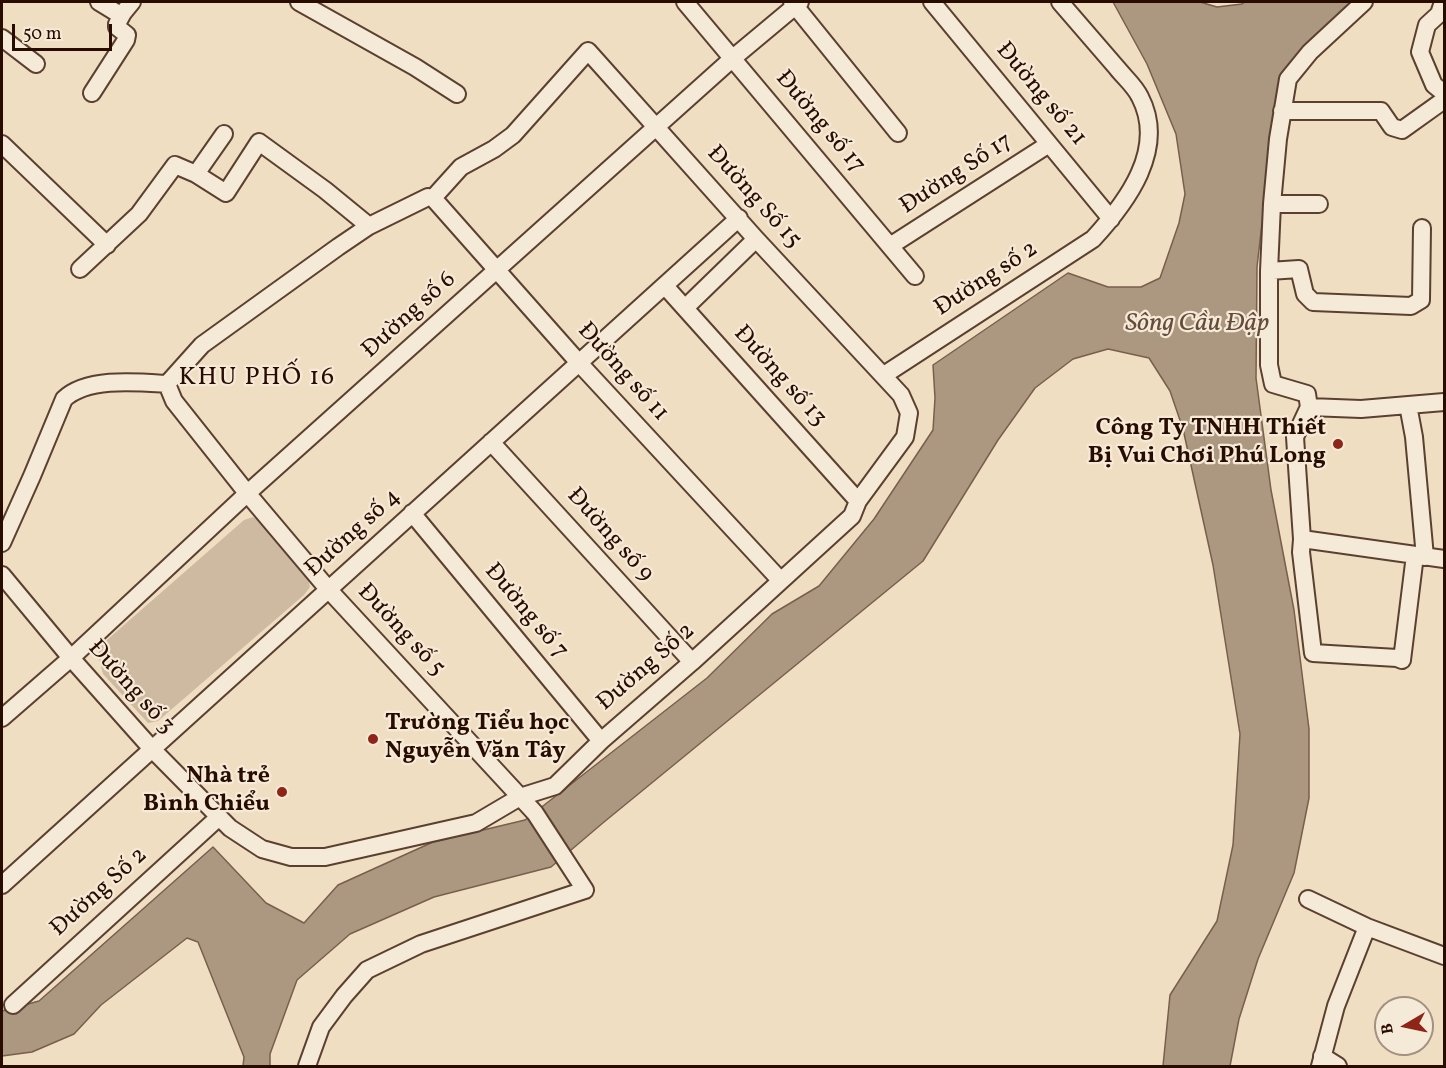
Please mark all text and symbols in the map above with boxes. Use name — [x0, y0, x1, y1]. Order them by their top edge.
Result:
scale bar — [15, 12, 116, 50]
text: 50 m — [23, 22, 62, 47]
street label: Đường số 21 — [988, 37, 1092, 153]
street label: Đường số 17 — [768, 66, 870, 180]
street label: Đường Số 17 — [895, 128, 1019, 222]
street label: Đường Số 15 — [699, 141, 807, 255]
street label: Đường số 2 — [930, 236, 1044, 324]
street label: Đường số 6 — [357, 266, 463, 366]
water label: Sông Cầu Đập — [1125, 309, 1269, 341]
street label: Đường số 11 — [570, 318, 674, 428]
street label: Đường số 13 — [726, 321, 832, 433]
district label: KHU PHỐ 16 — [178, 363, 336, 395]
place label: Công Ty TNHH Thiết Bị Vui Chơi Phú Long — [1088, 416, 1326, 472]
marker: Công Ty TNHH Thiết Bị Vui Chơi Phú Long — [1331, 437, 1345, 451]
street label: Đường số 9 — [559, 483, 659, 589]
street label: Đường số 4 — [300, 484, 408, 584]
street label: Đường số 7 — [477, 558, 573, 666]
street label: Đường số 5 — [350, 579, 450, 683]
street label: Đường Số 2 — [592, 618, 702, 718]
street label: Đường số 3 — [80, 635, 180, 741]
place label: Trường Tiểu học Nguyễn Văn Tây — [385, 711, 569, 767]
marker: Trường Tiểu học Nguyễn Văn Tây — [366, 732, 380, 746]
place label: Nhà trẻ Bình Chiểu — [143, 764, 270, 820]
marker: Nhà trẻ Bình Chiểu — [275, 785, 289, 799]
street label: Đường Số 2 — [46, 842, 154, 944]
north arrow — [1374, 996, 1434, 1056]
text: B — [1376, 1021, 1400, 1036]

